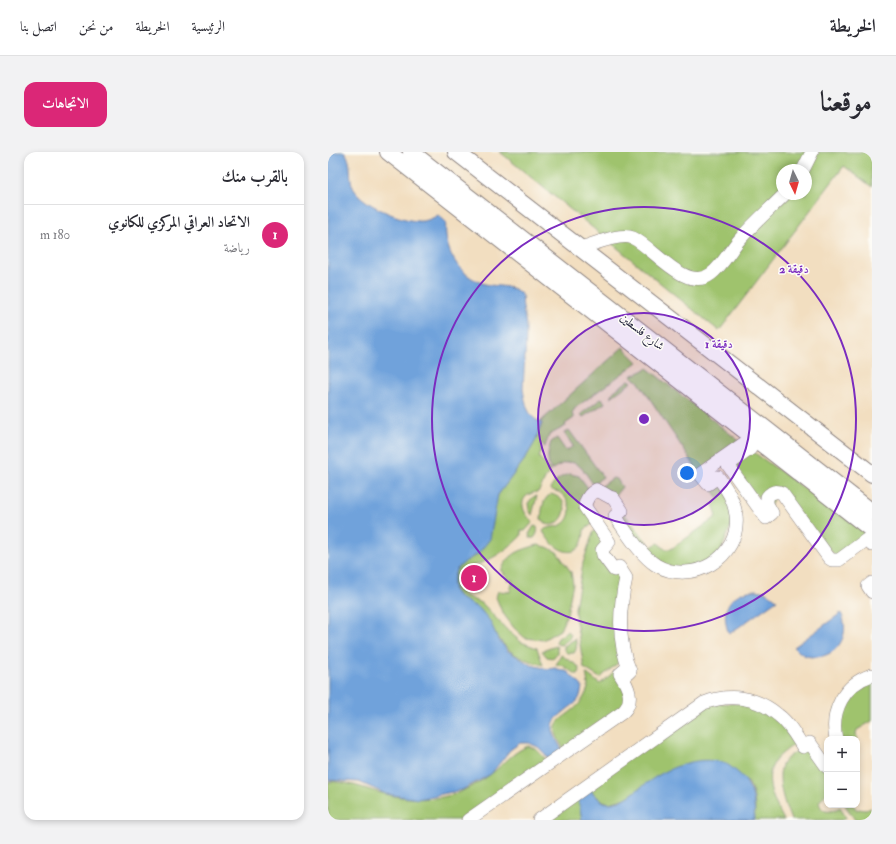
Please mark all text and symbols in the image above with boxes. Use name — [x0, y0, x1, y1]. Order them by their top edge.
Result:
text: الخريطة — [830, 14, 876, 38]
text: اتصل بنا — [20, 18, 57, 35]
text: من نحن — [79, 18, 113, 35]
text: الخريطة — [135, 18, 169, 35]
text: الرئيسية — [191, 18, 225, 35]
button: الاتجاهات — [24, 82, 107, 127]
text: موقعنا — [820, 85, 872, 120]
north arrow — [776, 164, 812, 200]
text: بالقرب منك — [222, 166, 288, 187]
text: الاتحاد العراقي المركزي للكانوي — [108, 213, 250, 232]
text: 180 m — [40, 227, 70, 243]
text: 1 — [273, 227, 277, 243]
text: رياضة — [224, 240, 250, 256]
text: 2 دقيقة — [779, 262, 809, 277]
street label: شارع فلسطين — [615, 310, 667, 356]
text: 1 دقيقة — [705, 337, 733, 352]
centre of rings — [637, 412, 651, 426]
your location — [677, 463, 697, 483]
pin: 1 — [461, 563, 487, 593]
map controls — [824, 736, 860, 808]
button: + — [824, 736, 860, 772]
button: − — [824, 772, 860, 808]

